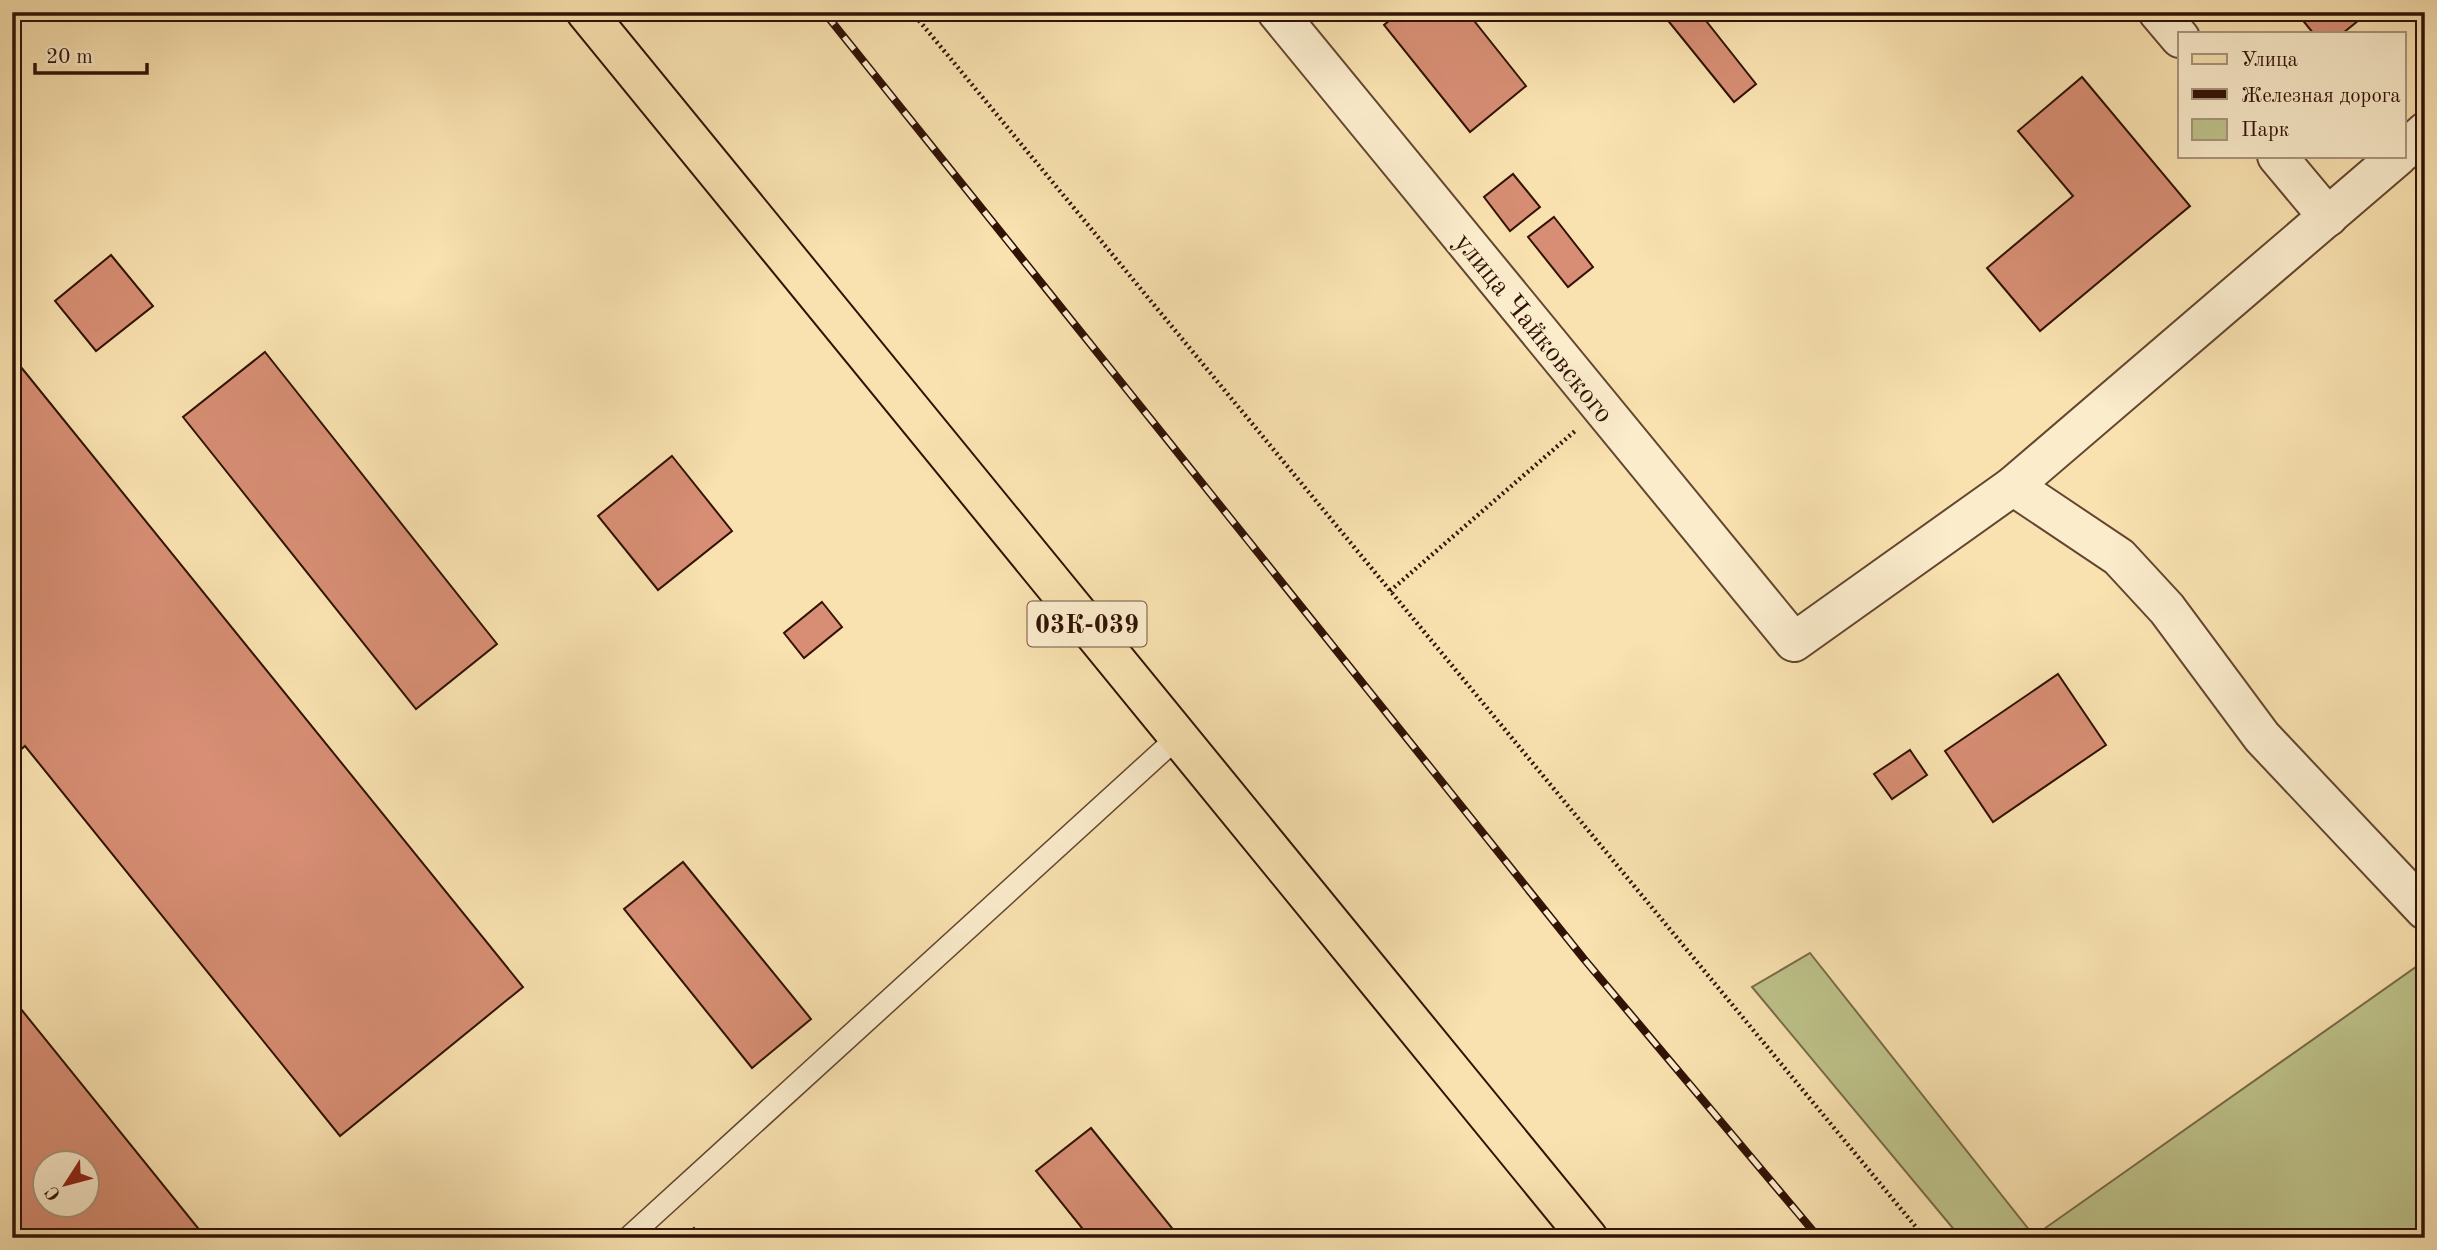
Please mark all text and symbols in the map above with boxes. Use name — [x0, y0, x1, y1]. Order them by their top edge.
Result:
scale bar — [35, 32, 147, 76]
legend — [2178, 32, 2406, 158]
text: 20 m — [46, 47, 93, 68]
text: Улица — [2241, 50, 2298, 71]
text: Железная дорога — [2241, 86, 2401, 107]
text: Парк — [2241, 120, 2290, 141]
street label: улица Чайковского — [1448, 229, 1618, 429]
road number: 03К-039 — [1028, 602, 1146, 646]
north arrow — [32, 1148, 102, 1218]
text: С — [43, 1182, 66, 1203]

